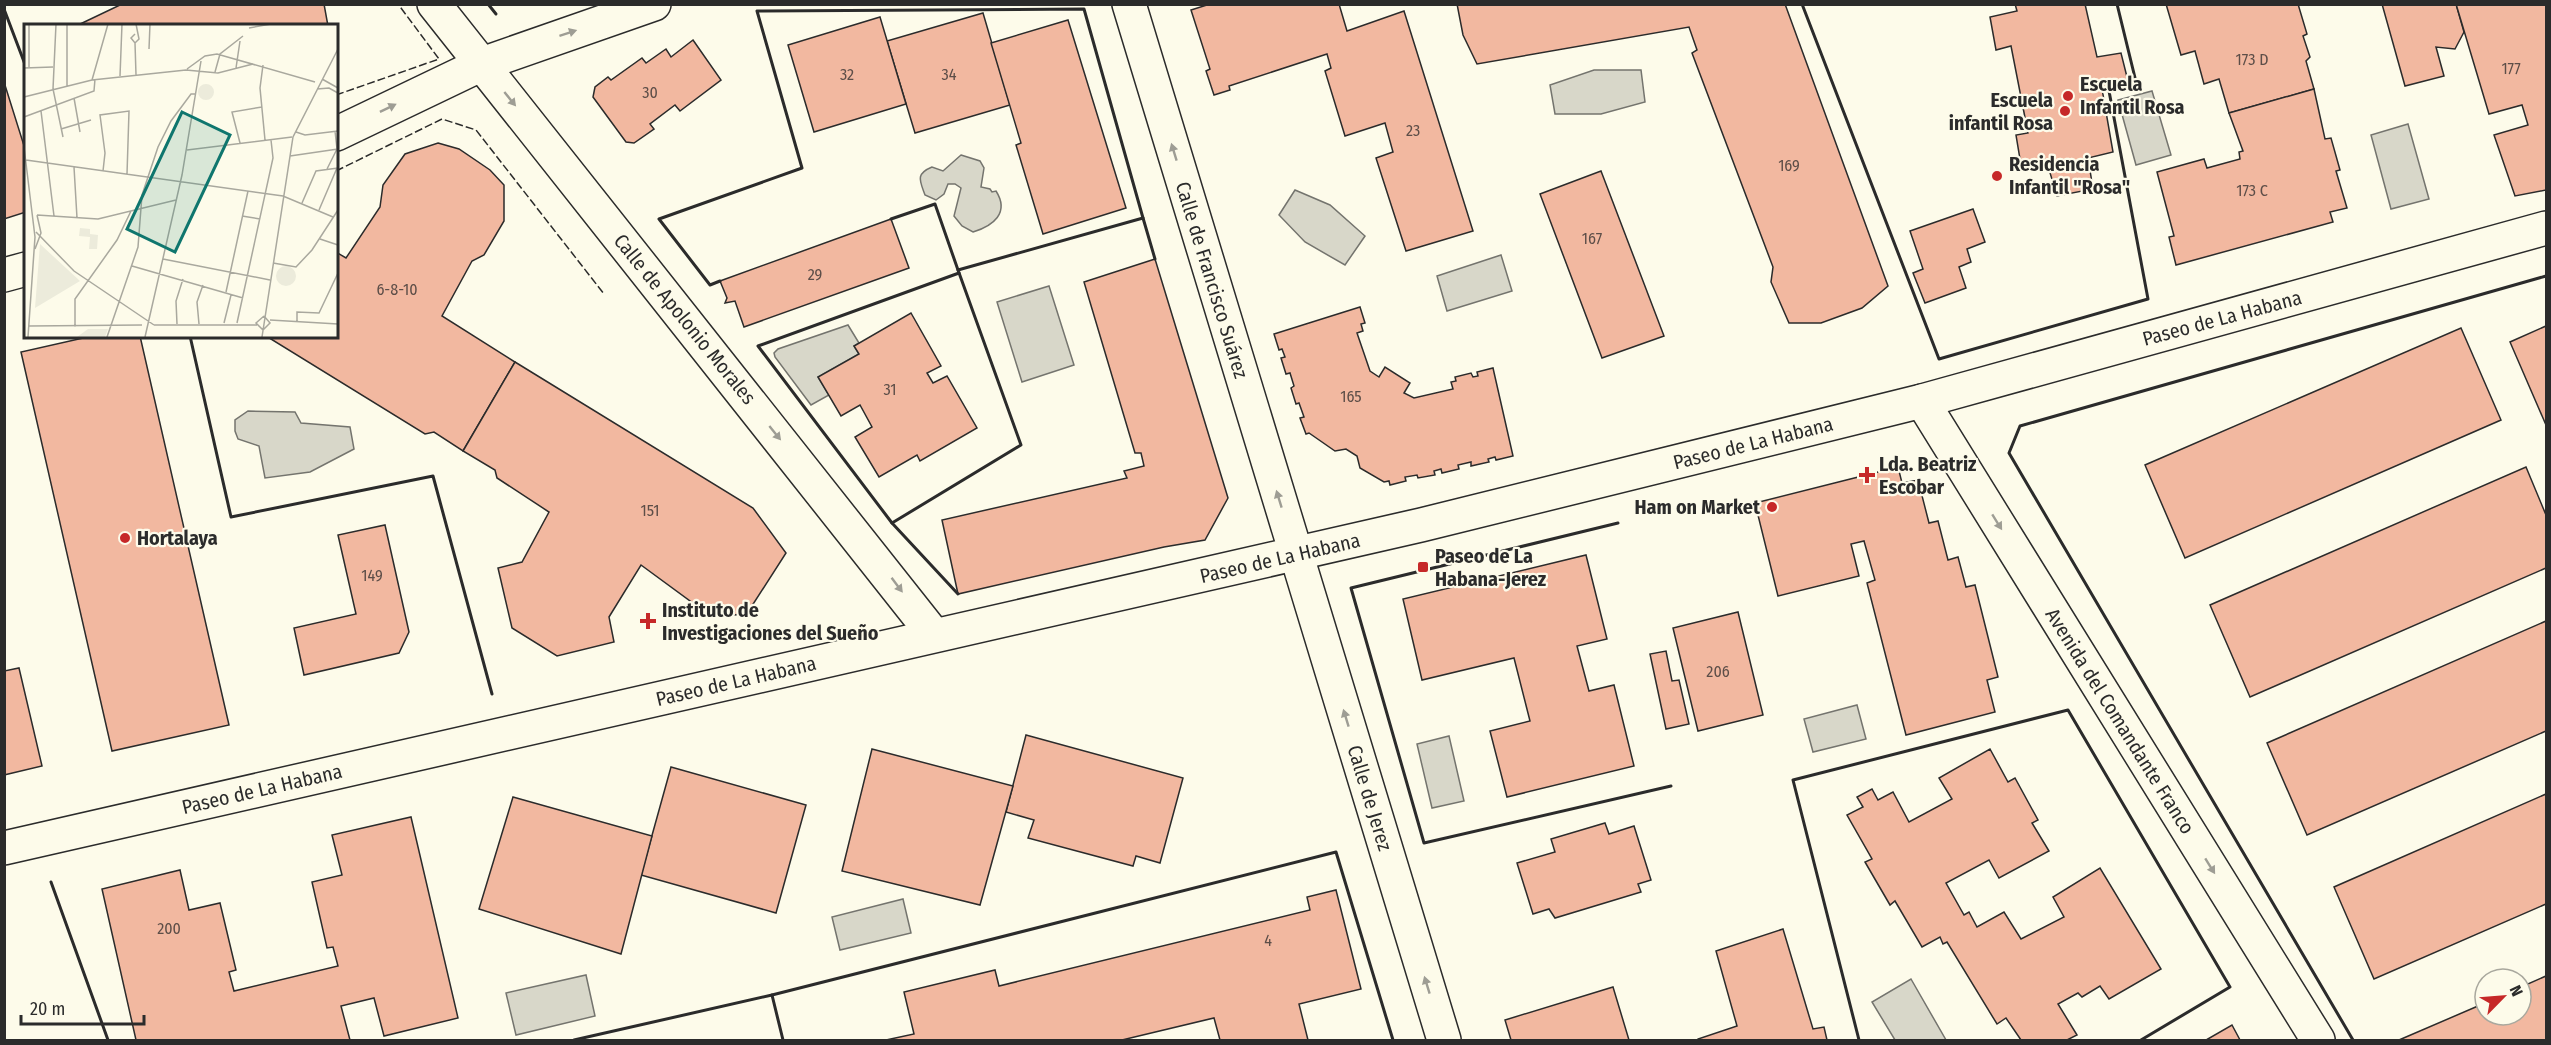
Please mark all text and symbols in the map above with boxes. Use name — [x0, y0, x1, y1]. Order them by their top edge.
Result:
inset map — [24, 24, 338, 338]
one-way arrow — [559, 28, 577, 38]
house number: 173 D — [2236, 50, 2268, 69]
house number: 177 — [2501, 59, 2521, 78]
house number: 32 — [840, 65, 854, 84]
house number: 34 — [942, 65, 957, 84]
place label: Escuela Infantil Rosa — [2080, 72, 2185, 119]
house number: 30 — [642, 83, 658, 102]
place label: Escuela infantil Rosa — [1949, 88, 2053, 135]
marker: Escuela Infantil Rosa — [2061, 89, 2075, 103]
one-way arrow — [504, 91, 517, 107]
one-way arrow — [380, 104, 397, 113]
marker: Escuela infantil Rosa — [2058, 104, 2072, 118]
house number: 23 — [1406, 121, 1420, 140]
one-way arrow — [1169, 143, 1178, 161]
place label: Residencia Infantil "Rosa" — [2009, 152, 2130, 199]
house number: 169 — [1778, 156, 1800, 175]
marker: Residencia Infantil "Rosa" — [1990, 169, 2004, 183]
street label: Calle de Francisco Suárez — [1171, 179, 1253, 381]
house number: 173 C — [2236, 181, 2268, 200]
street label: Calle de Apolonio Morales — [609, 229, 761, 409]
house number: 167 — [1582, 229, 1603, 248]
house number: 29 — [808, 265, 823, 284]
house number: 6-8-10 — [376, 280, 418, 299]
street label: Paseo de La Habana — [2140, 285, 2304, 351]
house number: 31 — [883, 380, 897, 399]
house number: 165 — [1340, 387, 1362, 406]
street label: Paseo de La Habana — [1671, 412, 1835, 474]
one-way arrow — [769, 425, 781, 440]
place label: Lda. Beatriz Escobar — [1879, 452, 1977, 499]
marker: Lda. Beatriz Escobar — [1860, 468, 1874, 482]
one-way arrow — [1274, 490, 1283, 508]
place label: Ham on Market — [1635, 495, 1761, 519]
marker: Ham on Market — [1765, 500, 1779, 514]
house number: 151 — [640, 501, 660, 520]
one-way arrow — [1991, 514, 2002, 530]
place label: Hortalaya — [137, 526, 218, 550]
street label: Paseo de La Habana — [1198, 528, 1362, 588]
marker: Hortalaya — [118, 531, 132, 545]
place label: Paseo de La Habana-Jerez — [1435, 544, 1547, 591]
marker: Paseo de La Habana-Jerez — [1416, 560, 1430, 574]
house number: 149 — [361, 566, 383, 585]
one-way arrow — [890, 578, 902, 593]
place label: Instituto de Investigaciones del Sueño — [662, 598, 879, 645]
street label: Avenida del Comandante Franco — [2040, 604, 2200, 838]
marker: Instituto de Investigaciones del Sueño — [639, 612, 657, 630]
street label: Paseo de La Habana — [654, 651, 818, 711]
house number: 206 — [1706, 662, 1730, 681]
one-way arrow — [1341, 709, 1350, 727]
street label: Calle de Jerez — [1343, 742, 1397, 854]
street label: Paseo de La Habana — [180, 759, 344, 819]
one-way arrow — [2204, 858, 2215, 874]
house number: 200 — [157, 919, 181, 938]
house number: 4 — [1264, 931, 1272, 950]
north arrow — [2473, 967, 2533, 1027]
one-way arrow — [1422, 975, 1431, 993]
text: N — [2506, 983, 2527, 999]
scale bar — [21, 988, 144, 1026]
text: 20 m — [30, 998, 65, 1020]

